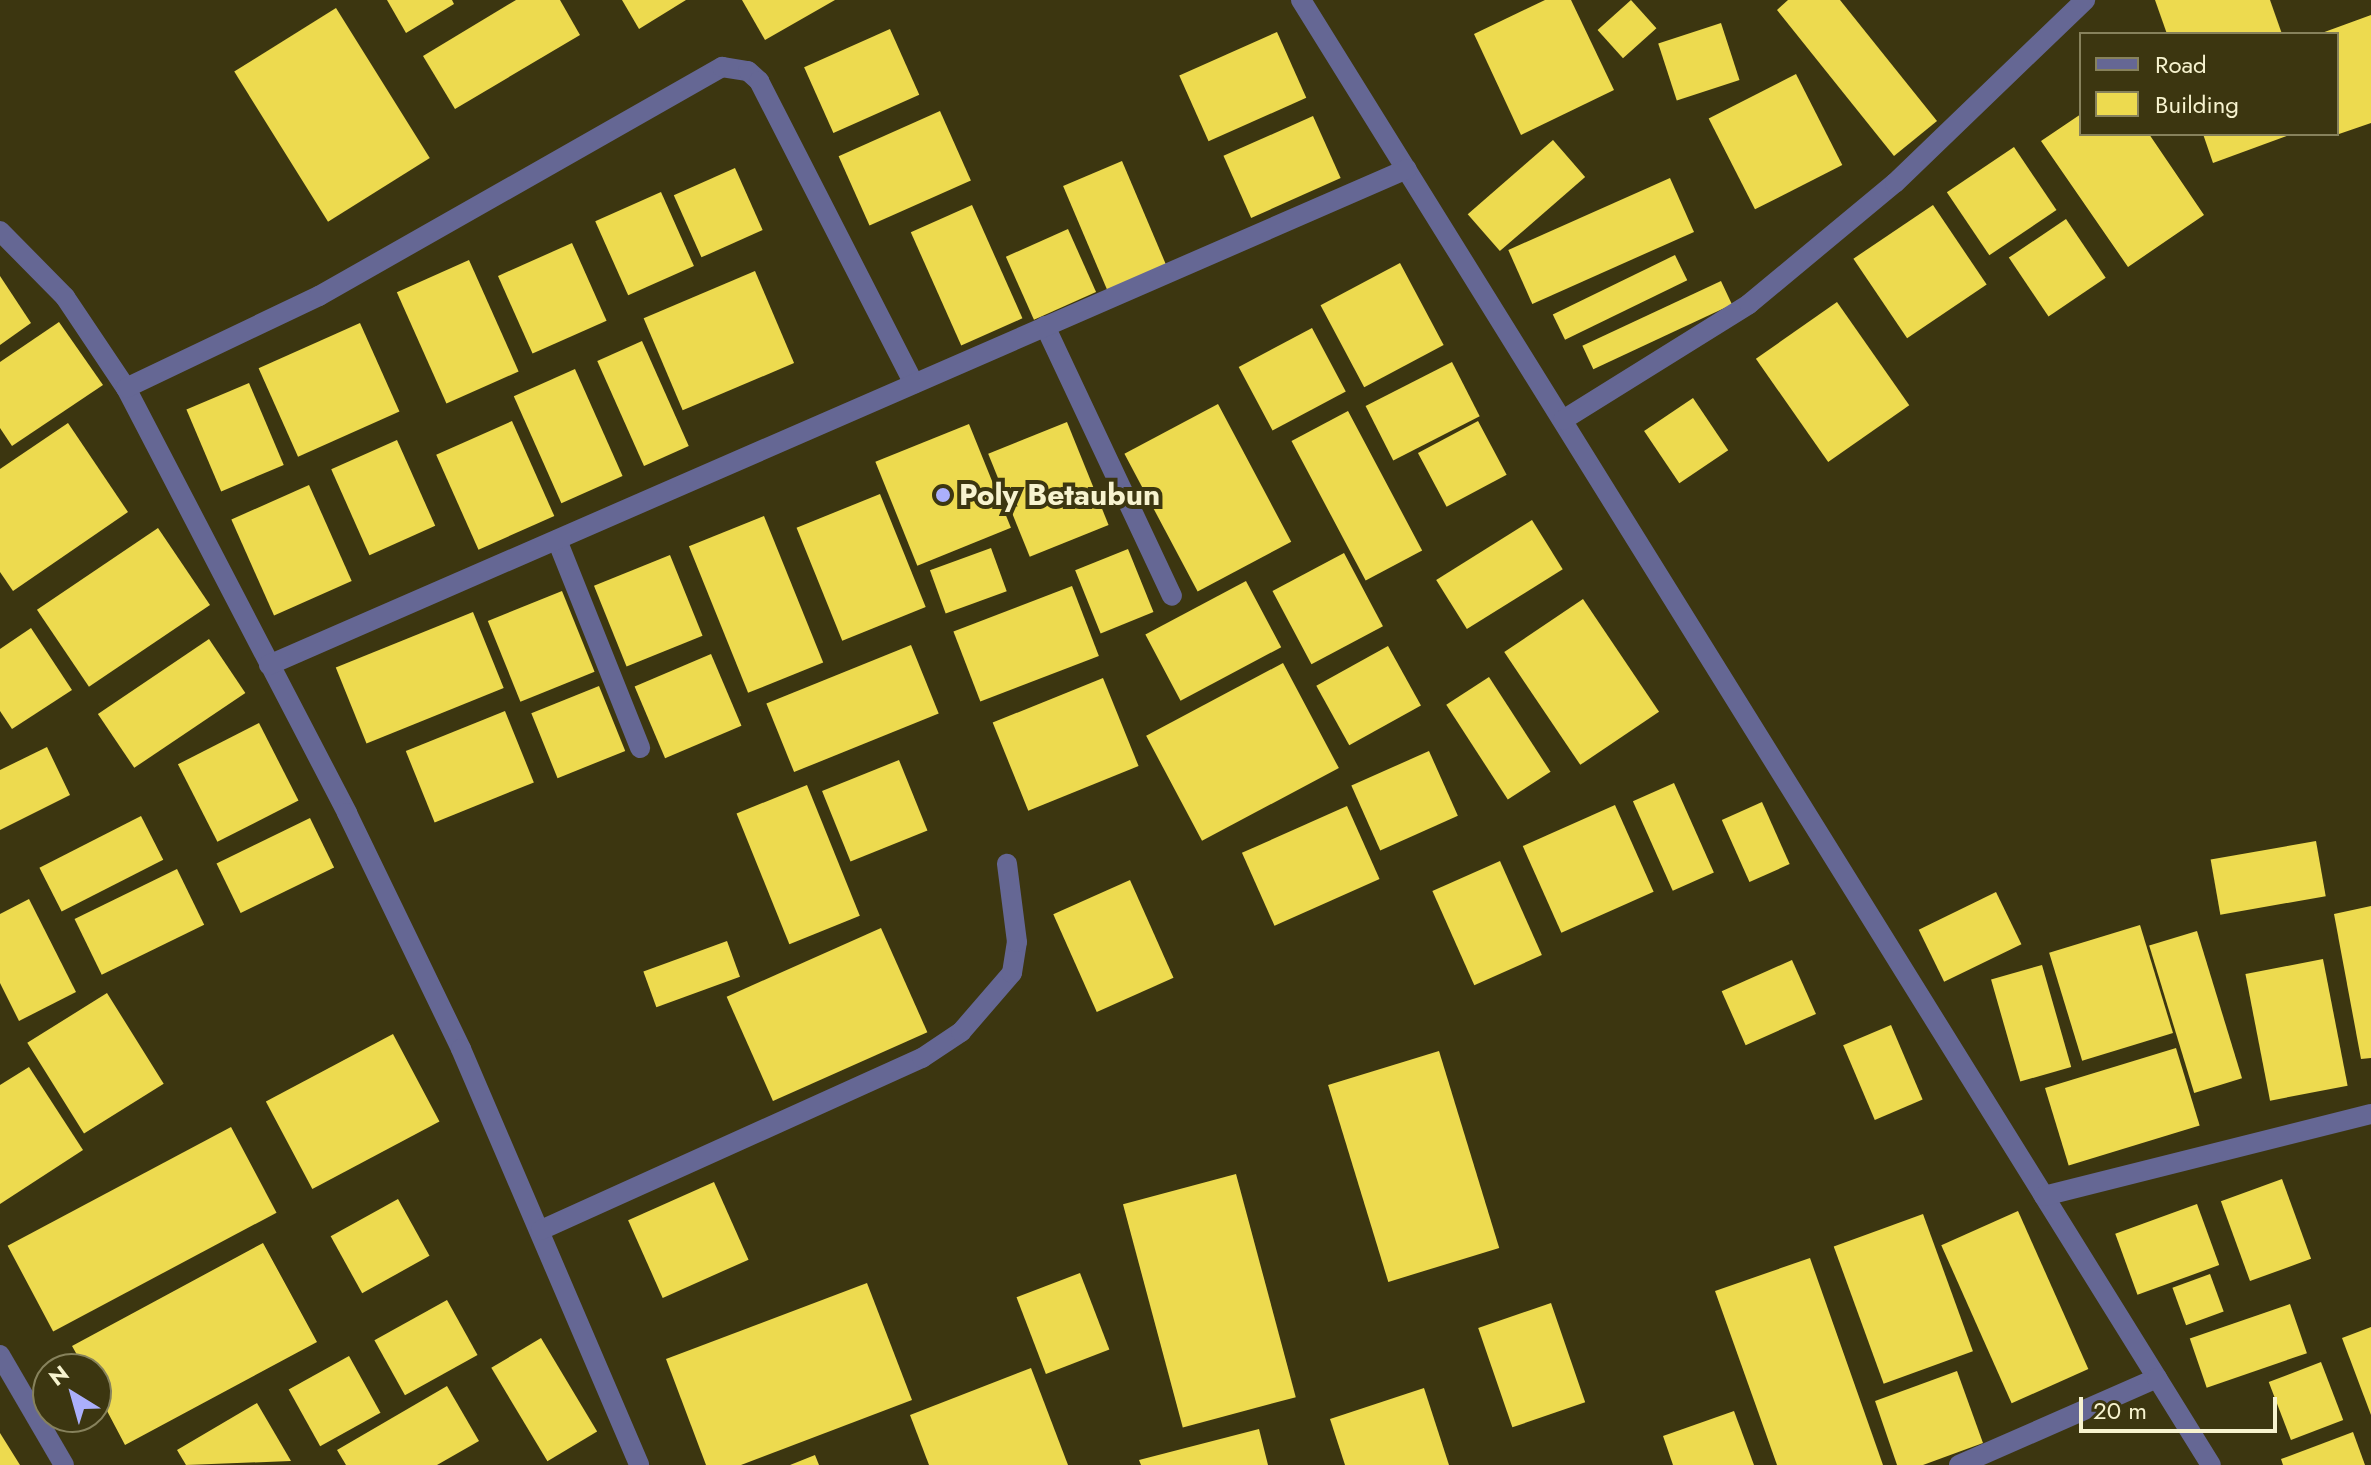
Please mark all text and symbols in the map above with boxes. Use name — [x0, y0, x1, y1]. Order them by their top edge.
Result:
legend — [2079, 32, 2339, 136]
text: Road — [2155, 47, 2207, 82]
text: Building — [2155, 87, 2239, 122]
place label: Poly Betaubun — [959, 477, 1160, 513]
marker: Poly Betaubun — [934, 486, 952, 504]
north arrow — [32, 1353, 112, 1433]
text: N — [42, 1357, 75, 1393]
scale bar — [2083, 1381, 2281, 1431]
text: 20 m — [2093, 1393, 2147, 1428]

